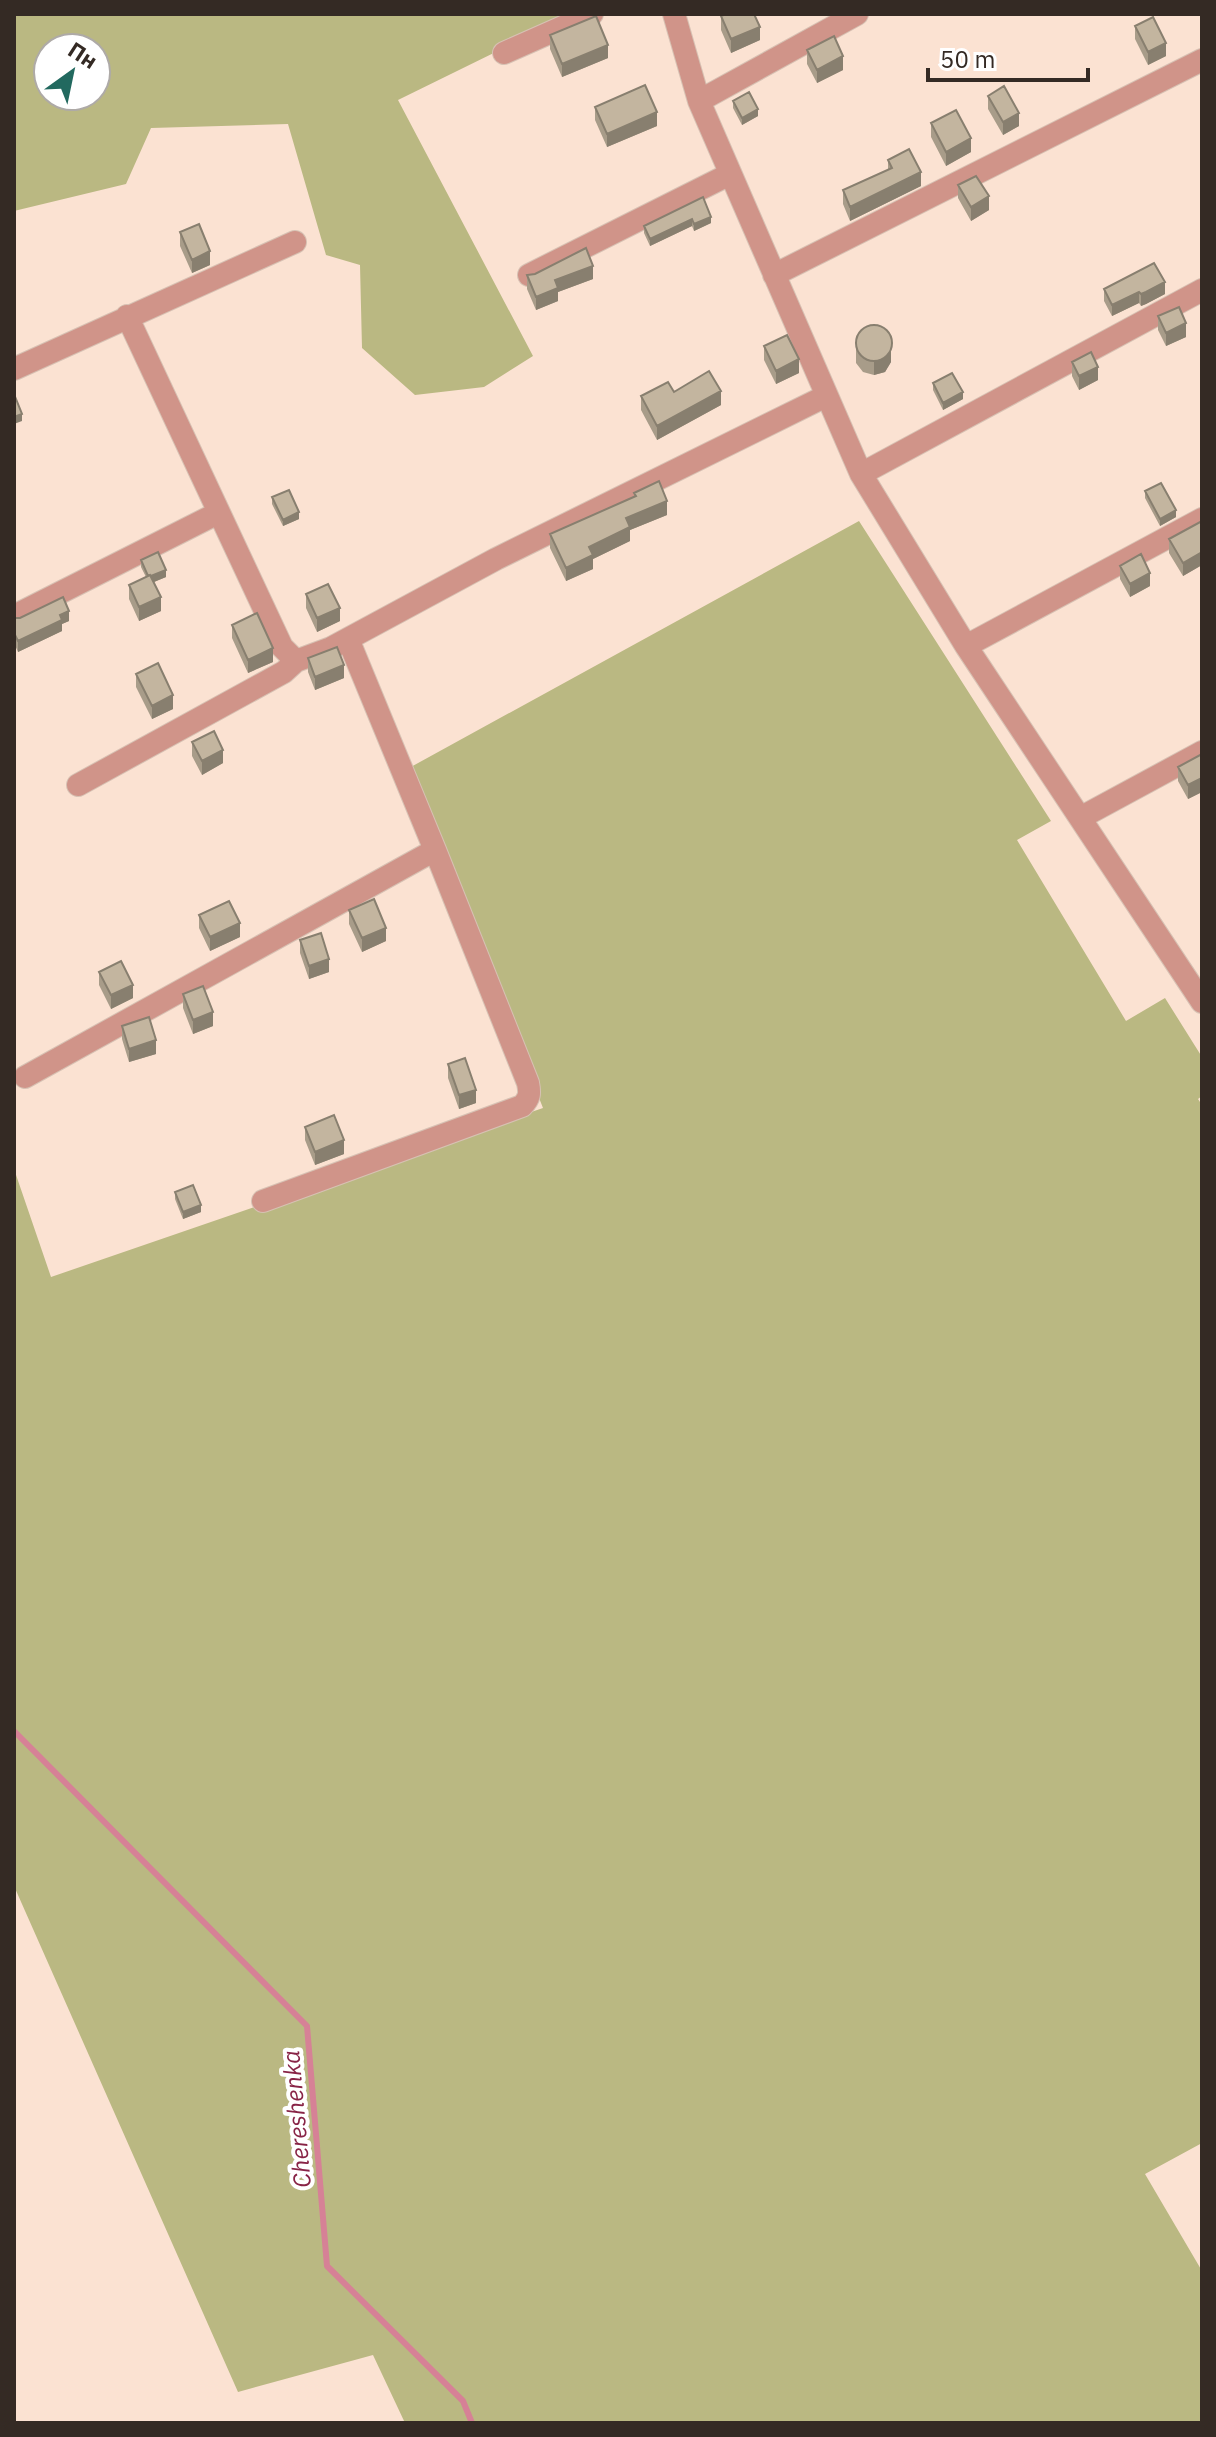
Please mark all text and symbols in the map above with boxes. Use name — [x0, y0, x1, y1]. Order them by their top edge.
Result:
north arrow — [32, 32, 112, 112]
scale bar — [928, 32, 1088, 82]
text: Пн — [63, 35, 103, 75]
text: 50 m — [940, 43, 995, 75]
water label: Chereshenka — [274, 2049, 318, 2189]

